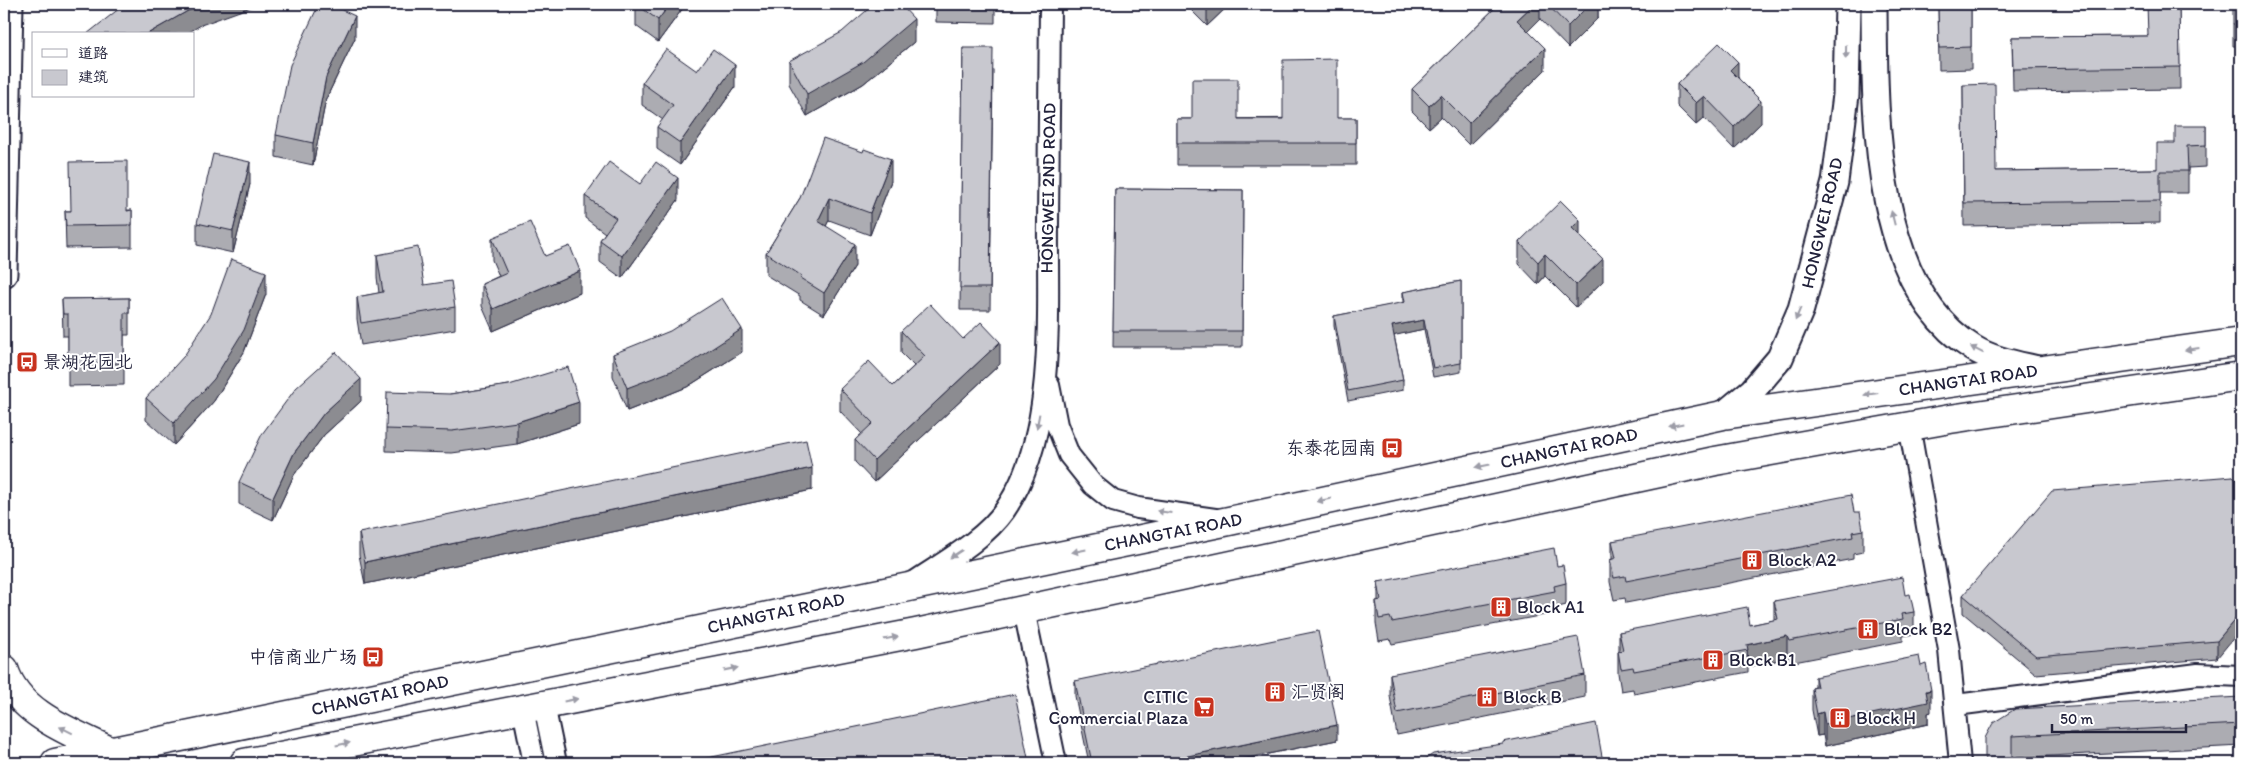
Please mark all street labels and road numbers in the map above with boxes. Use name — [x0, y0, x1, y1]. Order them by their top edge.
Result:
street label: HONGWEI 2ND ROAD — [1036, 102, 1060, 274]
street label: HONGWEI ROAD — [1796, 155, 1848, 291]
street label: CHANGTAI ROAD — [1897, 359, 2039, 401]
street label: CHANGTAI ROAD — [1498, 423, 1640, 473]
street label: CHANGTAI ROAD — [1102, 508, 1244, 556]
street label: CHANGTAI ROAD — [705, 588, 847, 638]
street label: CHANGTAI ROAD — [309, 670, 451, 720]

